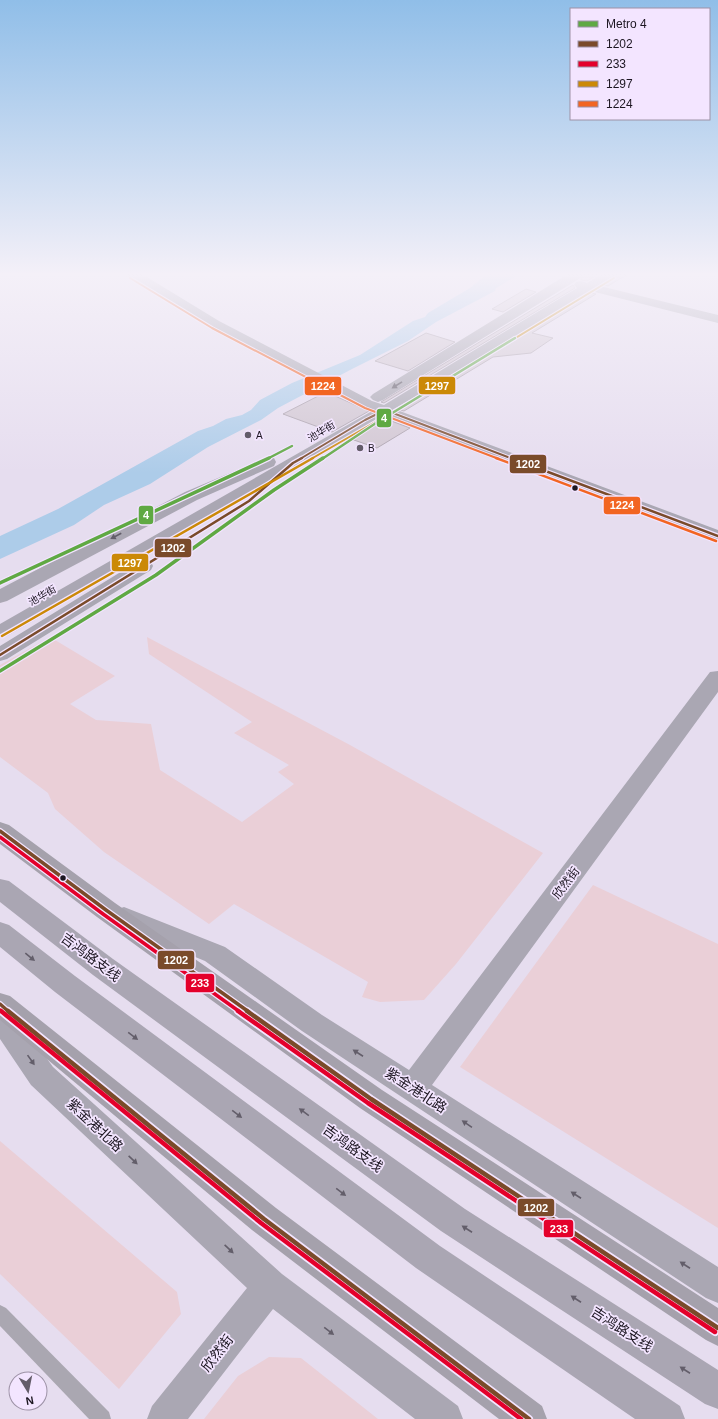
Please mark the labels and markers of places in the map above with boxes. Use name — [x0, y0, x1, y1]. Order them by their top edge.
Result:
marker: A — [243, 430, 253, 440]
place label: A — [256, 430, 263, 441]
marker: B — [355, 443, 365, 453]
place label: B — [368, 443, 375, 454]
unlabelled marker — [570, 483, 580, 493]
unlabelled marker — [58, 873, 68, 883]

